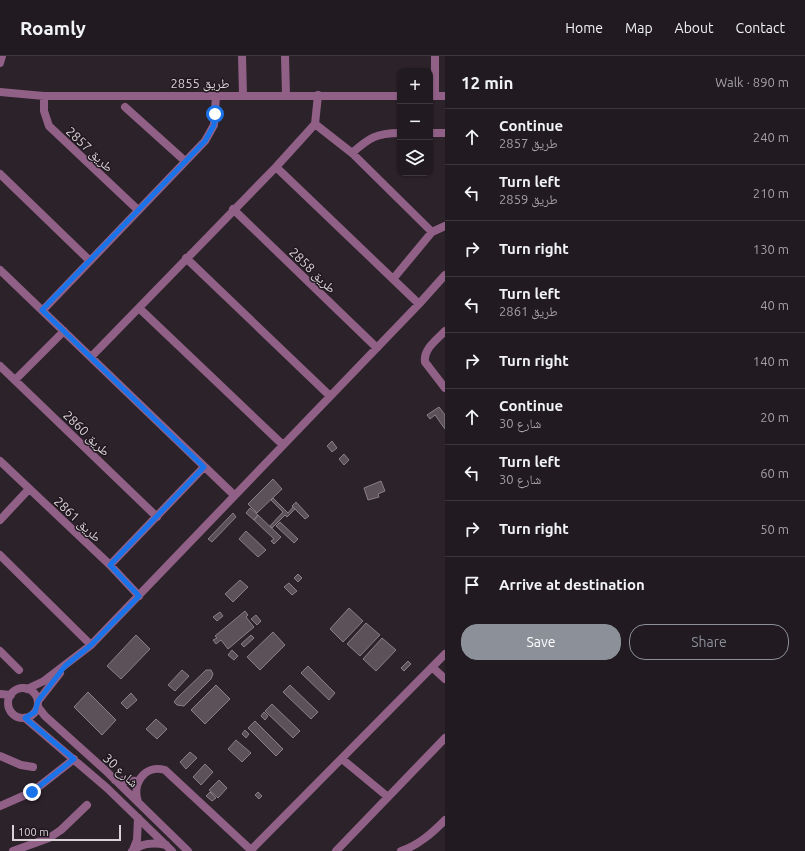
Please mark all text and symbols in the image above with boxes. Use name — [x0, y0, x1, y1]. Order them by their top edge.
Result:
text: Roamly — [20, 17, 86, 39]
text: Home — [565, 20, 603, 36]
text: Map — [625, 20, 653, 36]
text: About — [675, 20, 714, 36]
text: Contact — [736, 20, 785, 36]
map controls — [397, 68, 433, 176]
button: + — [397, 68, 433, 104]
text: 12 min — [461, 73, 514, 92]
text: Walk · 890 m — [715, 75, 789, 89]
street label: طريق 2855 — [171, 76, 229, 92]
button: − — [397, 104, 433, 140]
route start — [206, 105, 224, 123]
text: Continue — [499, 117, 563, 134]
street label: طريق 2857 — [62, 124, 116, 176]
icon: ahead — [461, 126, 483, 148]
text: 240 m — [753, 130, 789, 144]
text: طريق 2857 — [499, 136, 558, 150]
button: layers — [397, 140, 433, 176]
text: Turn left — [499, 173, 560, 190]
icon: left — [461, 182, 483, 204]
text: 210 m — [753, 186, 789, 200]
text: طريق 2859 — [499, 192, 558, 206]
icon: right — [461, 238, 483, 260]
text: Turn right — [499, 240, 569, 257]
text: 130 m — [753, 242, 789, 256]
street label: طريق 2858 — [286, 244, 339, 297]
text: Turn left — [499, 285, 560, 302]
icon: left — [461, 294, 483, 316]
text: 40 m — [760, 298, 789, 312]
text: طريق 2861 — [499, 304, 558, 318]
icon: right — [461, 350, 483, 372]
text: Turn right — [499, 352, 569, 369]
text: 140 m — [753, 354, 789, 368]
text: Continue — [499, 397, 563, 414]
icon: ahead — [461, 406, 483, 428]
street label: طريق 2860 — [60, 407, 113, 460]
text: 20 m — [760, 410, 789, 424]
text: شارع 30 — [499, 416, 541, 430]
text: Turn left — [499, 453, 560, 470]
icon: left — [461, 462, 483, 484]
text: 60 m — [760, 466, 789, 480]
text: شارع 30 — [499, 472, 541, 486]
street label: طريق 2861 — [50, 494, 104, 546]
icon: right — [461, 518, 483, 540]
text: Turn right — [499, 520, 569, 537]
text: 50 m — [760, 522, 789, 536]
icon: arrive — [461, 574, 483, 596]
text: Arrive at destination — [499, 576, 645, 593]
button: Save — [461, 624, 621, 660]
button: Share — [629, 624, 789, 660]
street label: شارع 30 — [99, 750, 141, 792]
route end — [23, 783, 41, 801]
scale bar — [12, 823, 121, 842]
text: 100 m — [18, 826, 49, 838]

